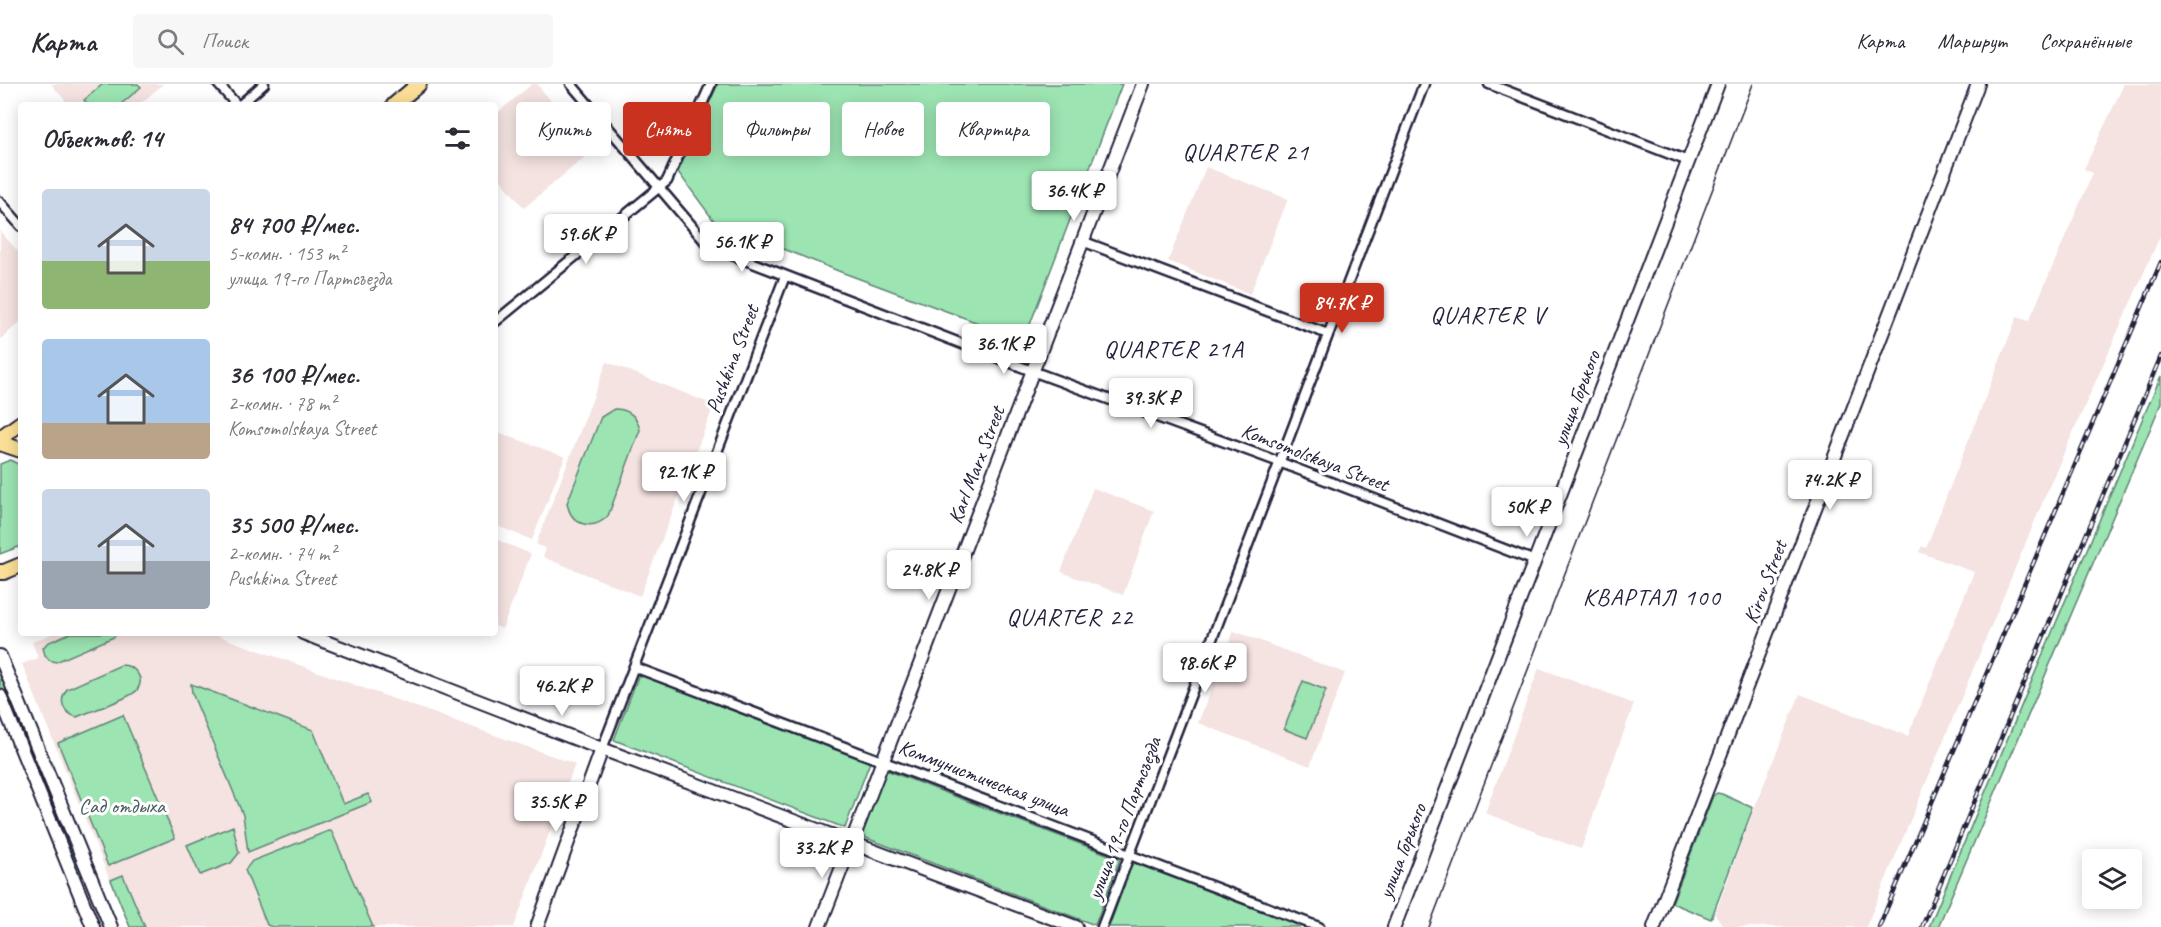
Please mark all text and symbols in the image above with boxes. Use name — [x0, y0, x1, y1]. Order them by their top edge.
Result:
search box — [133, 14, 553, 68]
text: Карта — [30, 24, 97, 59]
icon: search — [154, 25, 187, 58]
text: Поиск — [202, 27, 248, 55]
text: Карта — [1856, 28, 1905, 54]
text: Маршрут — [1938, 28, 2007, 54]
text: Сохранённые — [2040, 28, 2131, 54]
chip: Купить — [516, 102, 611, 156]
chip: Снять — [623, 102, 711, 156]
chip: Фильтры — [723, 102, 830, 156]
chip: Новое — [842, 102, 924, 156]
chip: Квартира — [936, 102, 1050, 156]
text: Объектов: 14 — [42, 122, 162, 155]
icon: filters — [441, 122, 474, 155]
district label: QUARTER 21 — [1182, 137, 1310, 167]
pin: 36.4K ₽ — [1019, 171, 1129, 222]
text: 36.4K ₽ — [1046, 178, 1102, 203]
text: 84 700 ₽/мес. — [228, 208, 359, 241]
icon: home — [90, 213, 162, 285]
pin: 59.6K ₽ — [531, 214, 641, 265]
text: 59.6K ₽ — [558, 221, 614, 246]
pin: 56.1K ₽ — [687, 222, 797, 273]
text: 56.1K ₽ — [714, 229, 770, 254]
text: 5-комн. · 153 m² — [228, 241, 345, 266]
text: улица 19-го Партсъезда — [228, 266, 392, 291]
pin: 84.7K ₽ — [1287, 283, 1397, 334]
text: 84.7K ₽ — [1314, 290, 1370, 315]
street label: Pushkina Street — [700, 299, 765, 417]
district label: QUARTER V — [1430, 300, 1549, 330]
pin: 36.1K ₽ — [949, 324, 1059, 375]
text: 36.1K ₽ — [976, 331, 1032, 356]
district label: QUARTER 21A — [1104, 334, 1244, 364]
street label: улица Горького — [1545, 345, 1607, 451]
text: 36 100 ₽/мес. — [228, 358, 359, 391]
icon: home — [90, 363, 162, 435]
pin: 39.3K ₽ — [1096, 378, 1206, 429]
text: 39.3K ₽ — [1123, 385, 1179, 410]
text: 2-комн. · 78 m² — [228, 391, 336, 416]
street label: Karl Marx Street — [942, 401, 1011, 527]
text: Komsomolskaya Street — [228, 416, 376, 441]
street label: Komsomolskaya Street — [1238, 417, 1394, 498]
pin: 92.1K ₽ — [629, 452, 739, 503]
text: 92.1K ₽ — [656, 459, 712, 484]
pin: 74.2K ₽ — [1775, 460, 1885, 511]
text: 74.2K ₽ — [1802, 467, 1858, 492]
pin: 50K ₽ — [1485, 487, 1569, 538]
text: 50K ₽ — [1505, 494, 1549, 519]
text: 35 500 ₽/мес. — [228, 508, 358, 541]
icon: home — [90, 513, 162, 585]
street label: Kirov Street — [1737, 535, 1793, 627]
text: 2-комн. · 74 m² — [228, 541, 336, 566]
pin: 24.8K ₽ — [874, 550, 984, 601]
text: 24.8K ₽ — [901, 557, 957, 582]
text: Pushkina Street — [228, 566, 336, 591]
district label: КВАРТАЛ 100 — [1583, 582, 1722, 612]
district label: QUARTER 22 — [1006, 602, 1134, 632]
pin: 98.6K ₽ — [1150, 643, 1260, 694]
text: 98.6K ₽ — [1177, 650, 1233, 675]
pin: 46.2K ₽ — [507, 666, 617, 717]
text: 46.2K ₽ — [534, 673, 590, 698]
street label: улица 19-го Партсъезда — [1080, 732, 1168, 905]
street label: Коммунистическая улица — [895, 733, 1075, 823]
pin: 35.5K ₽ — [501, 782, 611, 833]
text: 35.5K ₽ — [528, 789, 584, 814]
park label: Сад отдыха — [79, 793, 167, 819]
street label: улица Горького — [1371, 798, 1433, 904]
pin: 33.2K ₽ — [767, 828, 877, 879]
text: 33.2K ₽ — [794, 835, 850, 860]
map controls — [2082, 849, 2142, 909]
button: layers — [2082, 849, 2142, 909]

